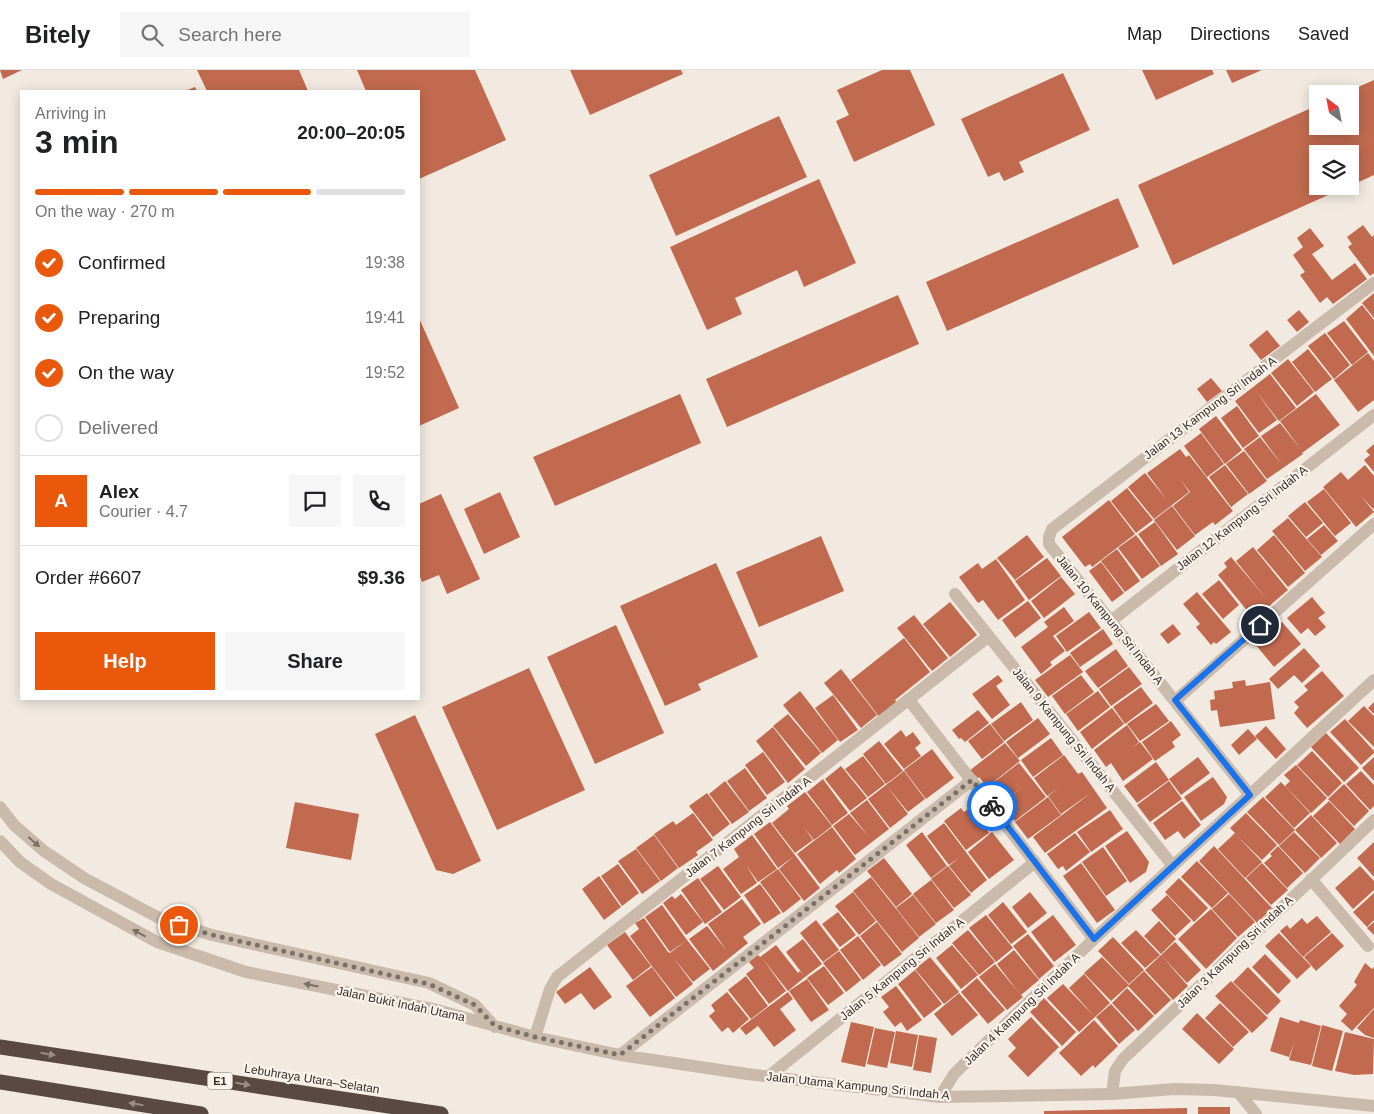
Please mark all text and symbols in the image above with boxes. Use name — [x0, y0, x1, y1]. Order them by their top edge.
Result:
search box — [120, 12, 470, 57]
text: Bitely — [25, 21, 90, 48]
icon: search — [138, 21, 166, 49]
text: Search here — [178, 24, 282, 45]
text: Map — [1127, 24, 1162, 44]
text: Directions — [1190, 24, 1270, 44]
text: Saved — [1298, 24, 1349, 44]
north arrow — [1309, 85, 1359, 135]
map controls — [1309, 85, 1359, 195]
text: Arriving in — [35, 105, 106, 122]
text: 20:00–20:05 — [297, 122, 405, 143]
text: 3 min — [35, 124, 119, 160]
button: layers — [1309, 145, 1359, 195]
text: On the way · 270 m — [35, 203, 175, 220]
icon: check — [35, 249, 63, 277]
text: Confirmed — [78, 252, 166, 273]
text: 19:38 — [365, 254, 405, 271]
icon: check — [35, 304, 63, 332]
text: Preparing — [78, 307, 160, 328]
text: 19:41 — [365, 309, 405, 326]
street label: Jalan 13 Kampung Sri Indah A — [1141, 354, 1279, 462]
icon: check — [35, 359, 63, 387]
text: On the way — [78, 362, 174, 383]
text: 19:52 — [365, 364, 405, 381]
text: Delivered — [78, 417, 158, 438]
street label: Jalan 12 Kampung Sri Indah A — [1174, 463, 1310, 573]
button: chat — [289, 475, 341, 527]
button: phone — [353, 475, 405, 527]
text: Alex — [99, 481, 139, 502]
text: A — [54, 490, 68, 511]
text: Courier · 4.7 — [99, 503, 188, 520]
street label: Jalan 10 Kampung Sri Indah A — [1054, 553, 1166, 687]
text: Order #6607 — [35, 567, 142, 588]
text: $9.36 — [357, 567, 405, 588]
pin — [1239, 604, 1281, 646]
icon: home — [1246, 611, 1274, 639]
button: Help — [35, 632, 215, 690]
button: Share — [225, 632, 405, 690]
street label: Jalan 9 Kampung Sri Indah A — [1010, 665, 1118, 795]
street label: Jalan 7 Kampung Sri Indah A — [682, 774, 814, 880]
courier — [967, 781, 1017, 831]
icon: bike — [978, 792, 1006, 820]
one-way arrow — [27, 837, 40, 848]
street label: Jalan 3 Kampung Sri Indah A — [1174, 893, 1296, 1011]
pin — [158, 904, 200, 946]
icon: bag — [165, 911, 193, 939]
street label: Jalan 5 Kampung Sri Indah A — [837, 915, 967, 1023]
one-way arrow — [132, 929, 147, 937]
street label: Jalan 4 Kampung Sri Indah A — [961, 950, 1083, 1068]
one-way arrow — [303, 981, 319, 989]
street label: Jalan Bukit Indah Utama — [336, 984, 467, 1025]
one-way arrow — [41, 1051, 57, 1059]
street label: Lebuhraya Utara–Selatan — [243, 1061, 381, 1097]
street label: Jalan Utama Kampung Sri Indah A — [766, 1069, 950, 1103]
road number: E1 — [208, 1072, 232, 1089]
one-way arrow — [236, 1080, 252, 1088]
one-way arrow — [127, 1099, 143, 1107]

